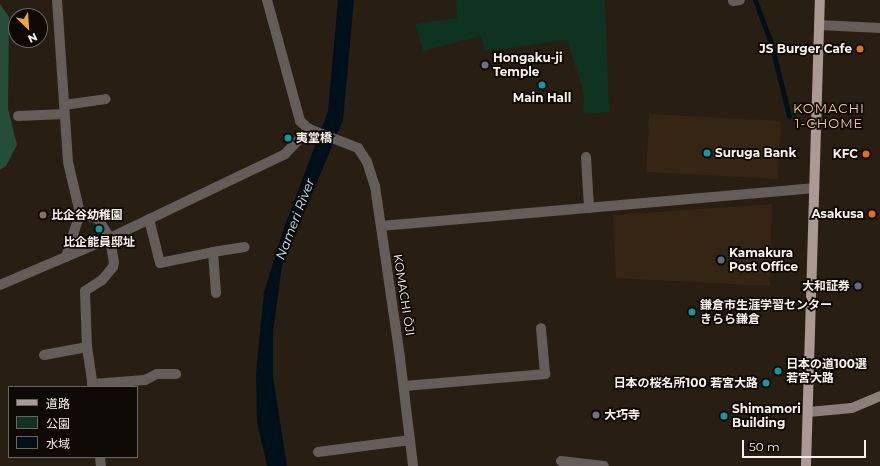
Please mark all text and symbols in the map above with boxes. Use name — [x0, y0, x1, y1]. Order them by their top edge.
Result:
north arrow — [8, 8, 48, 48]
text: N — [26, 30, 40, 46]
place label: JS Burger Cafe — [759, 42, 852, 56]
marker: JS Burger Cafe — [855, 44, 865, 54]
place label: Hongaku-ji Temple — [493, 51, 563, 79]
marker: Hongaku-ji Temple — [480, 60, 490, 70]
marker: Main Hall — [537, 80, 547, 90]
place label: Main Hall — [513, 91, 571, 105]
district label: KOMACHI 1-CHOME — [793, 101, 865, 132]
place label: 夷堂橋 — [296, 131, 332, 145]
marker: 夷堂橋 — [283, 133, 293, 143]
place label: Suruga Bank — [715, 146, 796, 160]
place label: KFC — [833, 147, 858, 161]
marker: Suruga Bank — [702, 148, 712, 158]
marker: KFC — [861, 149, 871, 159]
water label: Nameri River — [272, 176, 318, 262]
place label: Asakusa — [811, 207, 864, 221]
place label: 比企谷幼稚園 — [51, 208, 123, 222]
marker: Asakusa — [867, 209, 877, 219]
marker: 比企谷幼稚園 — [38, 210, 48, 220]
marker: 比企能員邸址 — [94, 224, 104, 234]
place label: 比企能員邸址 — [63, 235, 135, 249]
place label: Kamakura Post Office — [729, 246, 798, 274]
street label: KOMACHI ŌJI — [390, 253, 418, 337]
marker: Kamakura Post Office — [716, 255, 726, 265]
place label: 大和証券 — [802, 279, 850, 293]
marker: 大和証券 — [853, 281, 863, 291]
place label: 鎌倉市生涯学習センター きらら鎌倉 — [700, 298, 832, 326]
marker: 鎌倉市生涯学習センター きらら鎌倉 — [687, 307, 697, 317]
place label: 日本の道100選 若宮大路 — [786, 357, 867, 385]
marker: 日本の道100選 若宮大路 — [773, 366, 783, 376]
place label: 日本の桜名所100 若宮大路 — [614, 376, 758, 390]
marker: 日本の桜名所100 若宮大路 — [761, 378, 771, 388]
legend — [8, 386, 138, 458]
text: 道路 — [46, 396, 70, 411]
place label: Shimamori Building — [732, 402, 801, 430]
place label: 大巧寺 — [604, 408, 640, 422]
marker: 大巧寺 — [591, 410, 601, 420]
marker: Shimamori Building — [719, 411, 729, 421]
text: 公園 — [46, 416, 70, 431]
scale bar — [744, 432, 868, 458]
text: 水域 — [46, 436, 70, 451]
text: 50 m — [749, 439, 780, 454]

